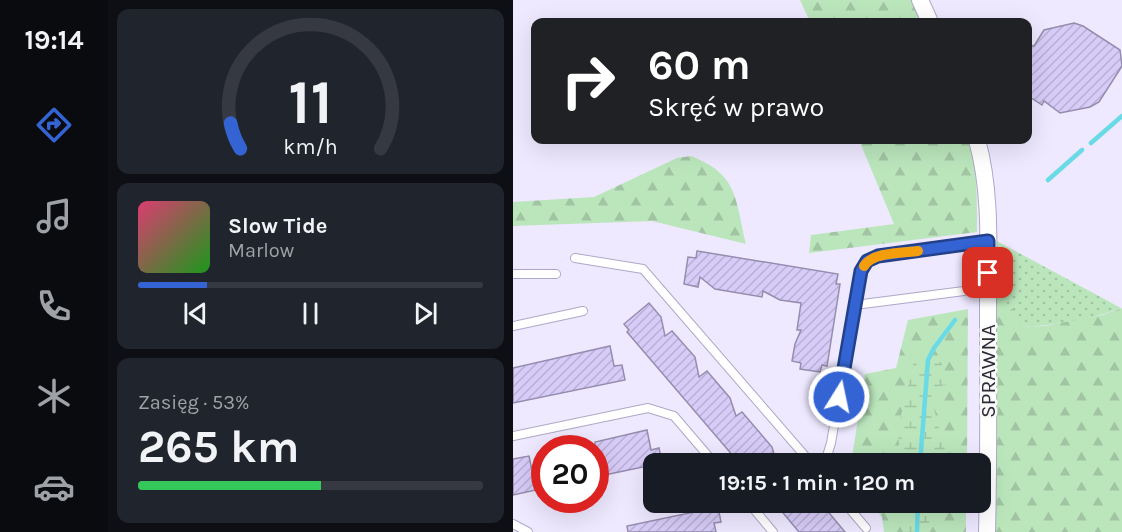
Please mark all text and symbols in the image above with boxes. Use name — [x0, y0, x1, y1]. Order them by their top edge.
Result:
text: 19:14 — [24, 24, 84, 56]
text: 60 m — [648, 40, 751, 90]
icon: right — [549, 42, 627, 120]
text: 11 — [288, 66, 333, 139]
text: Skręć w prawo — [648, 91, 824, 123]
icon: directions — [33, 104, 75, 146]
text: km/h — [283, 134, 338, 159]
icon: music — [33, 195, 75, 237]
text: Slow Tide — [228, 213, 328, 239]
text: Marlow — [228, 239, 294, 262]
pin — [962, 247, 1013, 298]
icon: arrive — [971, 256, 1004, 289]
icon: phone — [33, 285, 75, 327]
icon: previous — [179, 297, 212, 330]
icon: pause — [294, 297, 327, 330]
icon: next — [409, 297, 442, 330]
street label: SPRAWNA — [976, 324, 1000, 418]
position arrow — [807, 365, 871, 429]
icon: climate — [33, 375, 75, 417]
text: Zasięg · 53% — [138, 391, 250, 414]
text: 265 km — [138, 421, 299, 473]
speed limit sign: 20 — [531, 435, 609, 513]
icon: car — [33, 466, 75, 508]
text: 19:15 · 1 min · 120 m — [719, 470, 915, 496]

